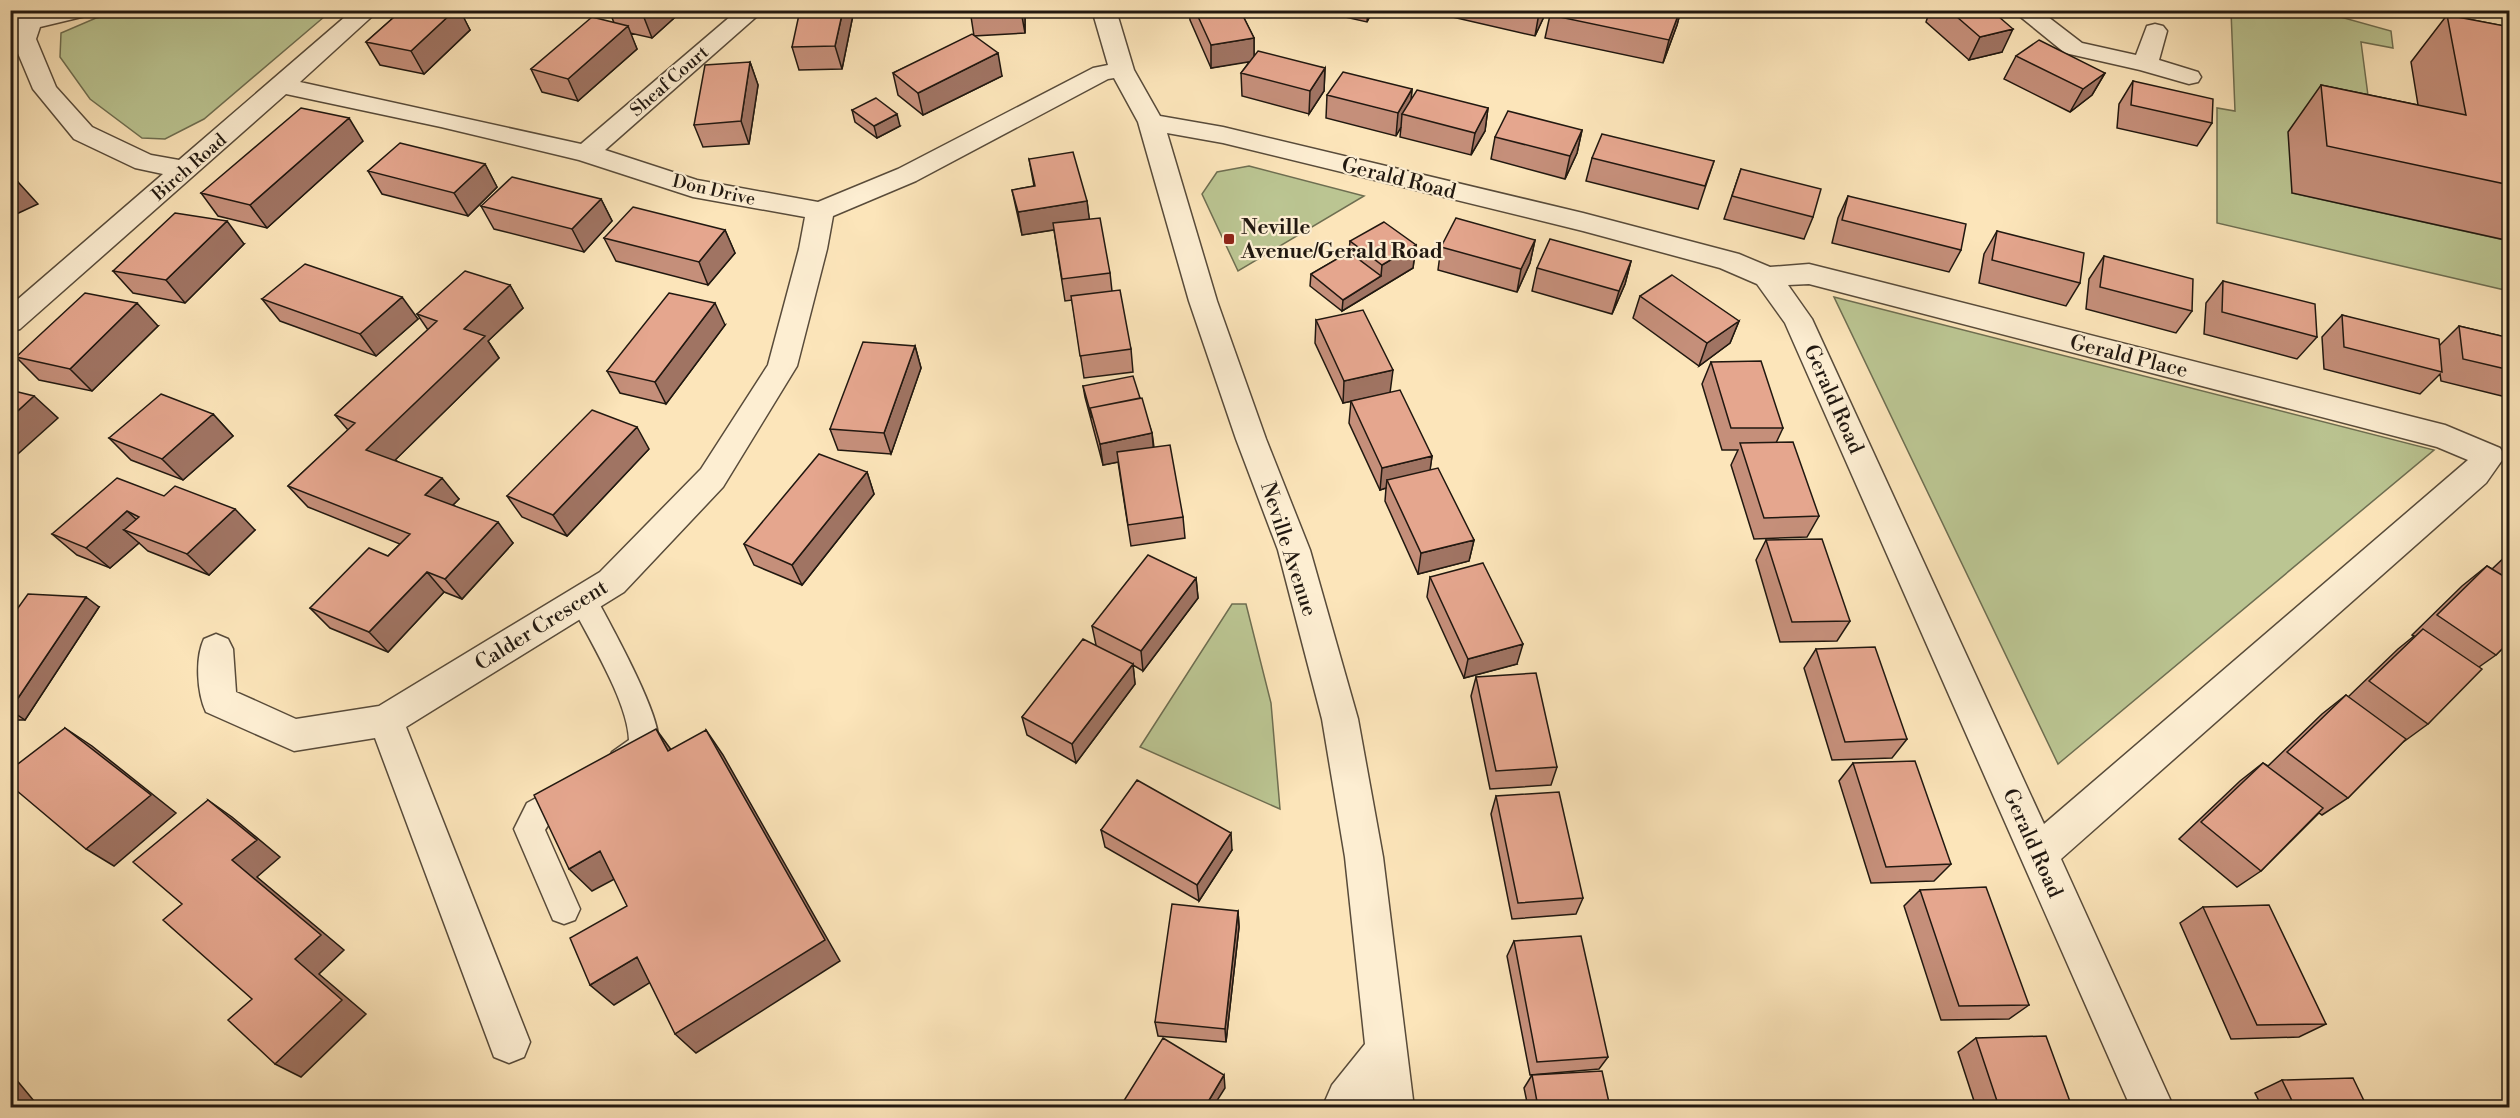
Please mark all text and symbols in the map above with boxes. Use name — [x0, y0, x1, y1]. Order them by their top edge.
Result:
street label: Sheaf Court — [625, 41, 714, 122]
street label: Birch Road — [147, 128, 232, 207]
street label: Gerald Road — [1339, 152, 1459, 206]
street label: Don Drive — [670, 170, 758, 211]
place label: Neville Avenue/Gerald Road — [1240, 215, 1443, 265]
marker: Neville Avenue/Gerald Road — [1222, 232, 1236, 246]
street label: Gerald Place — [2067, 330, 2190, 384]
street label: Gerald Road — [1797, 341, 1869, 458]
street label: Neville Avenue — [1254, 479, 1322, 620]
street label: Calder Crescent — [470, 574, 613, 677]
street label: Gerald Road — [1996, 785, 2068, 902]

